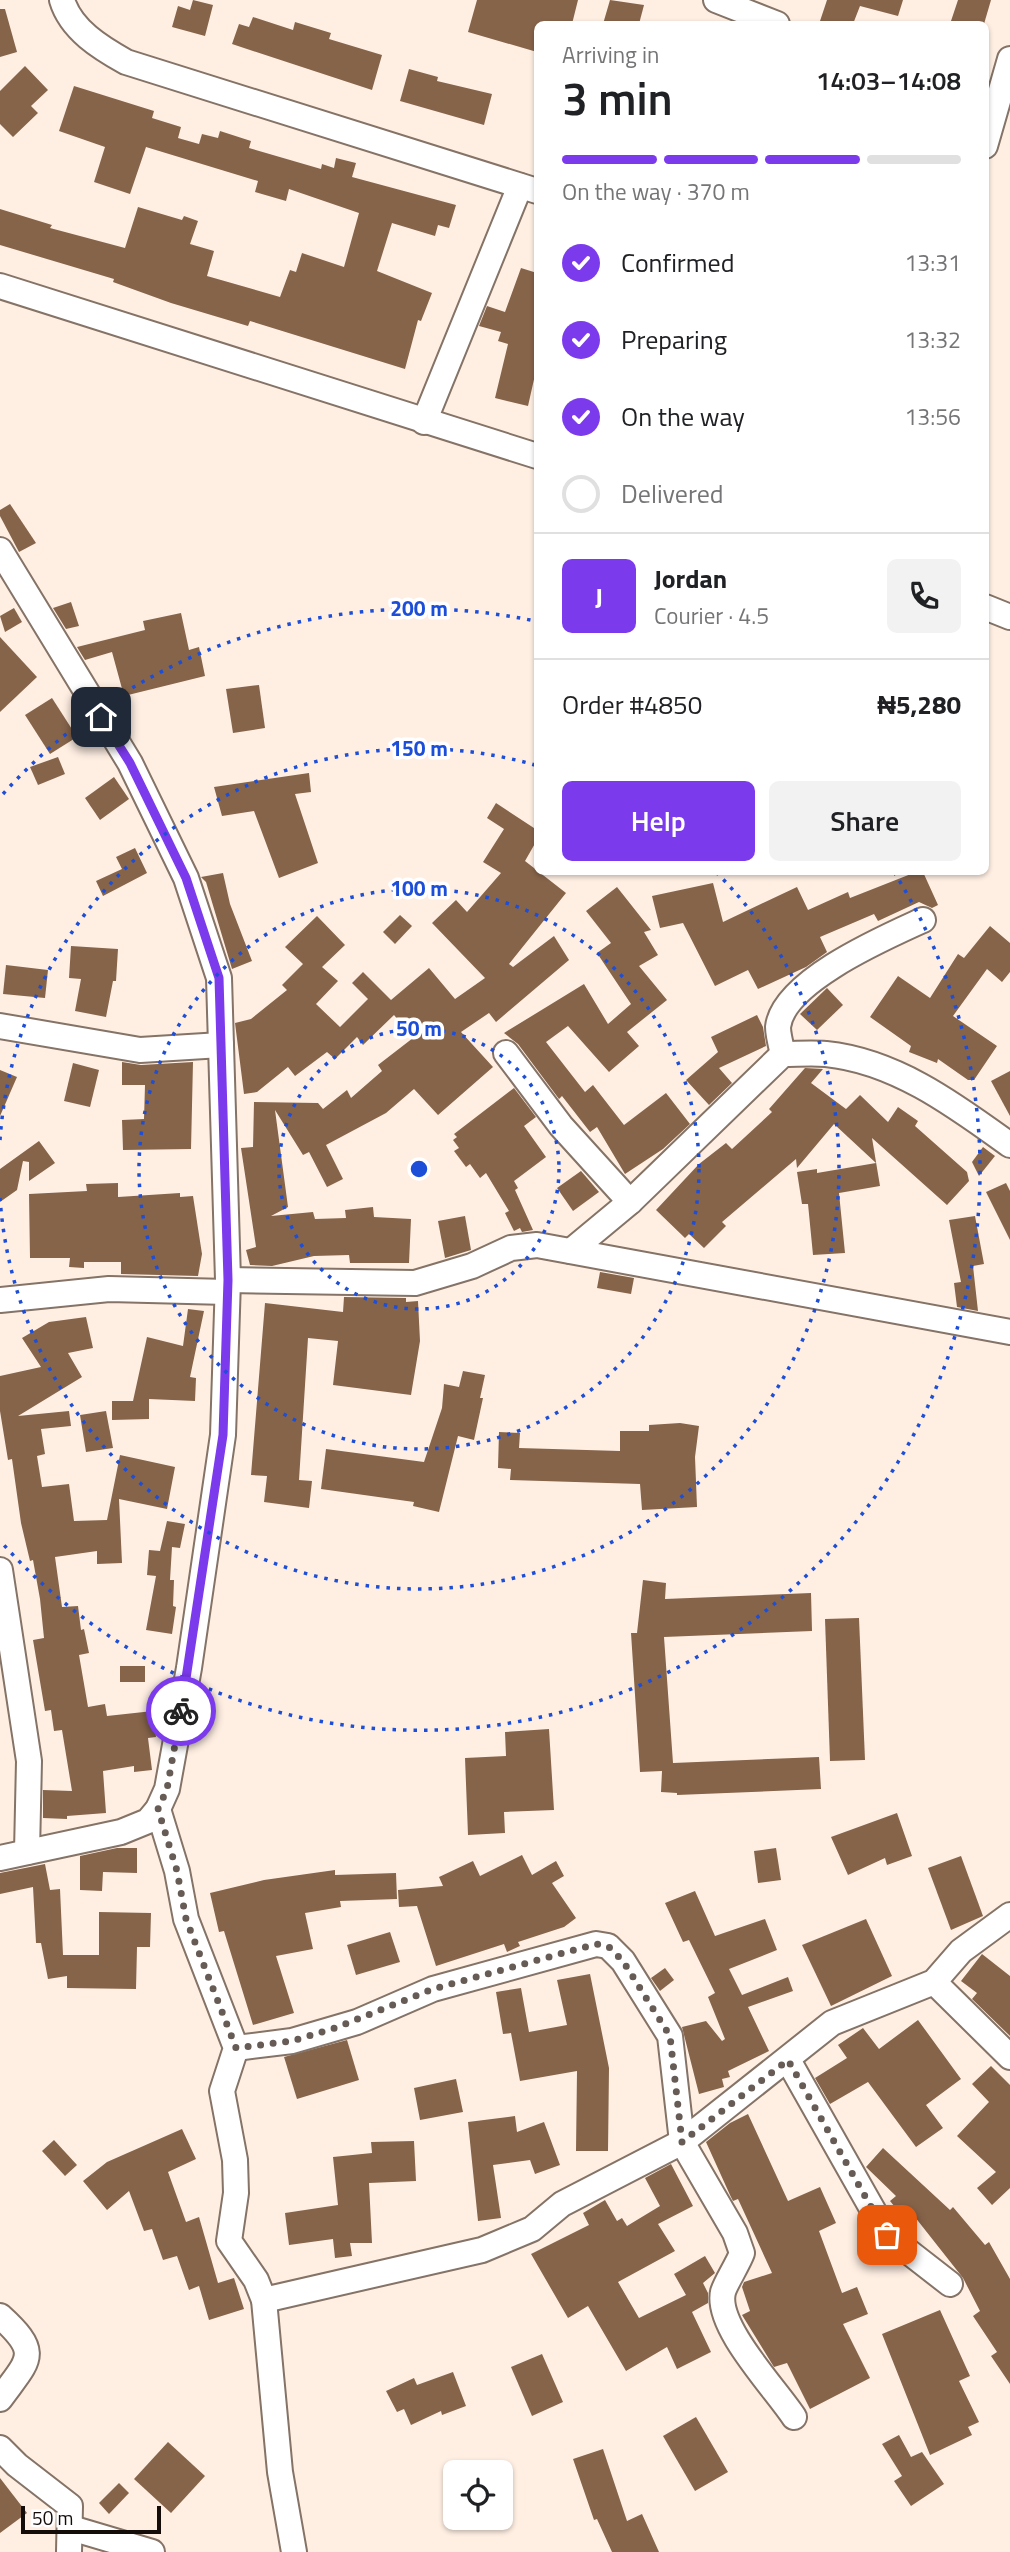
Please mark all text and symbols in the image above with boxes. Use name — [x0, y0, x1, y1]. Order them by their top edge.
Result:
text: Arriving in — [562, 37, 659, 72]
text: 14:03–14:08 — [816, 61, 961, 100]
text: 3 min — [562, 63, 673, 133]
text: On the way · 370 m — [562, 174, 750, 209]
text: Confirmed — [621, 243, 735, 282]
icon: check — [562, 244, 600, 282]
text: 13:31 — [904, 245, 961, 280]
text: Preparing — [621, 320, 727, 359]
icon: check — [562, 321, 600, 359]
text: 13:32 — [904, 322, 961, 357]
text: On the way — [621, 397, 745, 436]
icon: check — [562, 398, 600, 436]
text: 13:56 — [904, 399, 961, 434]
text: Delivered — [621, 474, 724, 513]
text: Jordan — [654, 559, 727, 598]
button: phone — [887, 559, 961, 633]
text: J — [595, 577, 603, 616]
text: 200 m — [390, 592, 448, 624]
text: Courier · 4.5 — [654, 598, 769, 633]
text: Order #4850 — [562, 685, 702, 724]
text: ₦5,280 — [877, 685, 961, 724]
pin — [71, 687, 131, 747]
icon: home — [82, 698, 120, 736]
text: 150 m — [390, 732, 448, 764]
button: Help — [562, 781, 755, 861]
button: Share — [769, 781, 961, 861]
text: 100 m — [390, 872, 448, 904]
text: 50 m — [396, 1012, 442, 1044]
centre of rings — [407, 1157, 431, 1181]
courier — [146, 1676, 216, 1746]
icon: bike — [162, 1692, 200, 1730]
pin — [857, 2205, 917, 2265]
icon: bag — [868, 2216, 906, 2254]
map controls — [443, 2460, 513, 2530]
button: locate — [443, 2460, 513, 2530]
scale bar — [21, 2503, 161, 2535]
text: 50 m — [32, 2503, 73, 2532]

